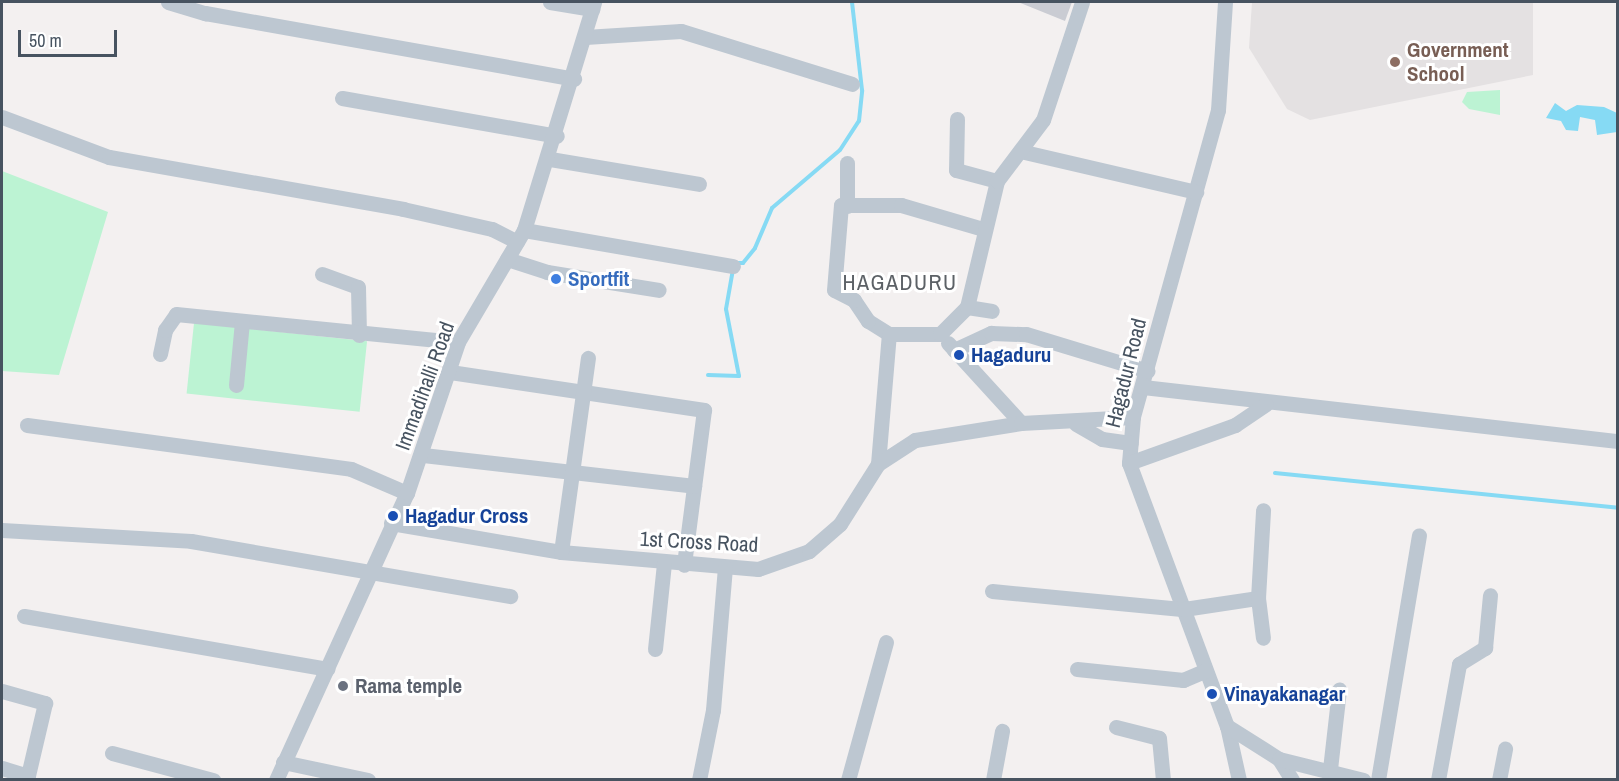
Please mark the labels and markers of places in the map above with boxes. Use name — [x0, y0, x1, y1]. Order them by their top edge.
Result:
place label: Government School — [1407, 37, 1508, 87]
marker: Government School — [1388, 55, 1402, 69]
place label: Sportfit — [568, 266, 629, 292]
marker: Sportfit — [549, 272, 563, 286]
place label: Hagaduru — [971, 342, 1051, 368]
marker: Hagaduru — [952, 348, 966, 362]
place label: Hagadur Cross — [405, 503, 528, 529]
marker: Hagadur Cross — [386, 509, 400, 523]
place label: Rama temple — [355, 673, 462, 699]
marker: Rama temple — [336, 679, 350, 693]
place label: Vinayakanagar — [1224, 681, 1345, 707]
marker: Vinayakanagar — [1205, 687, 1219, 701]

